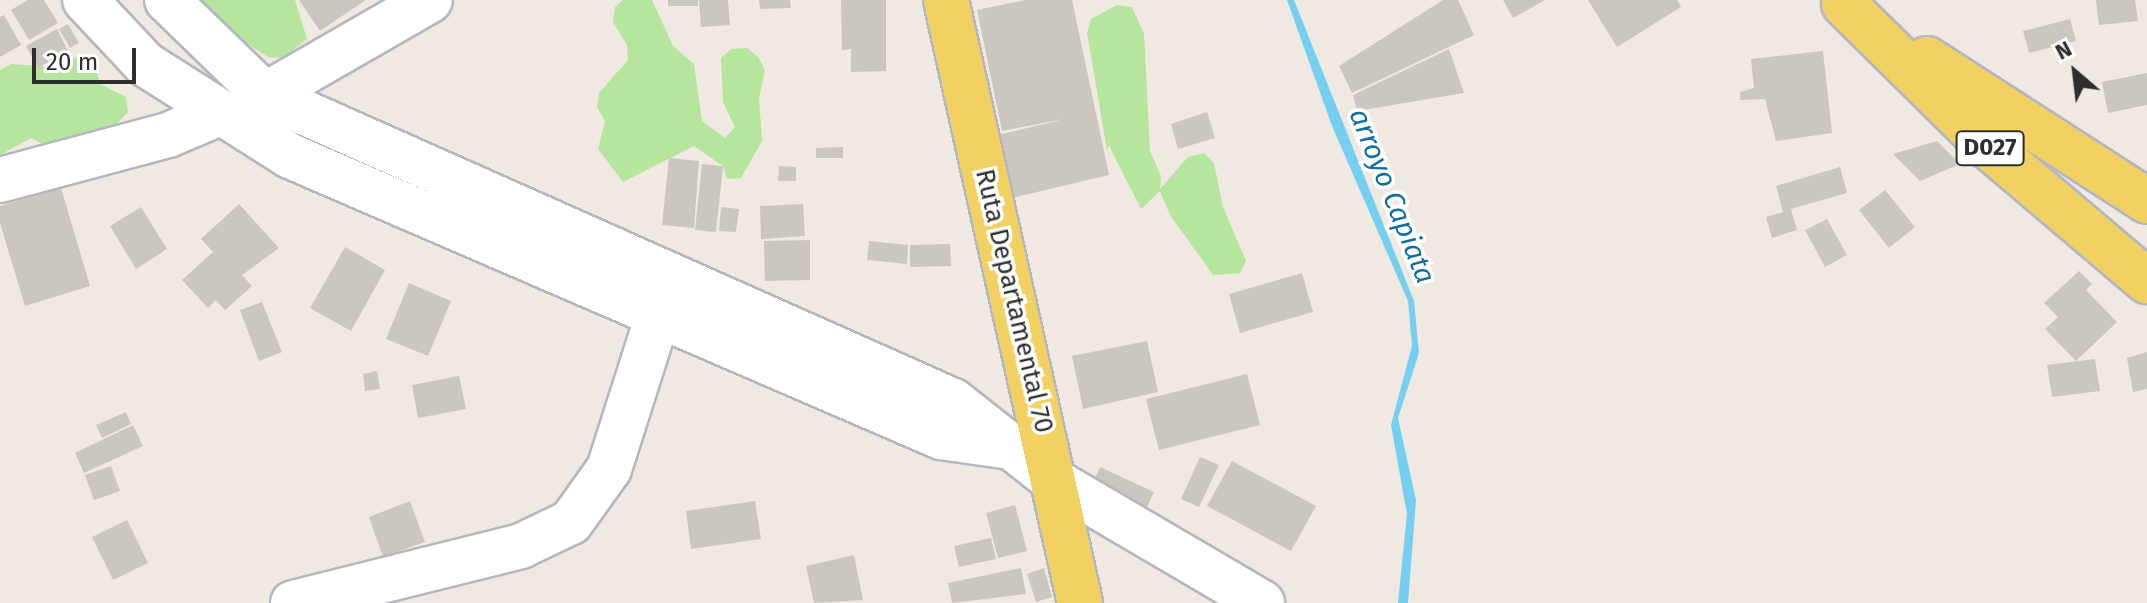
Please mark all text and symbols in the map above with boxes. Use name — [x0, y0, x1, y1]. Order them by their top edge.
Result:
scale bar — [36, 32, 140, 82]
north arrow — [2035, 32, 2115, 112]
text: N — [2051, 35, 2076, 66]
text: 20 m — [46, 48, 98, 76]
water label: arroyo Capiata — [1342, 104, 1442, 288]
road number: D027 — [1954, 128, 2026, 168]
street label: Ruta Departamental 70 — [968, 166, 1060, 436]

